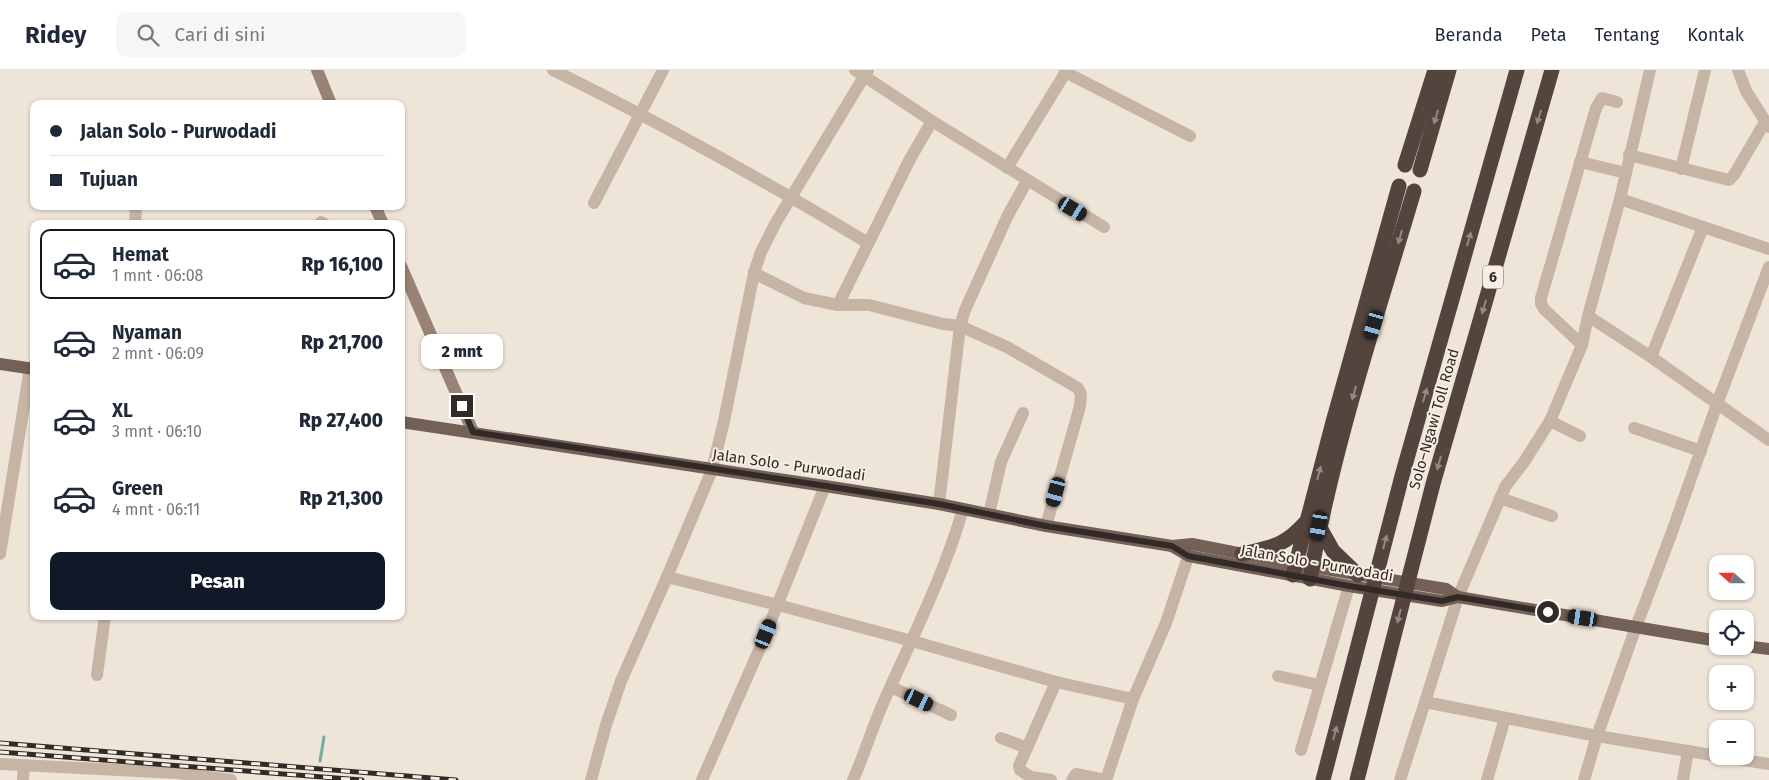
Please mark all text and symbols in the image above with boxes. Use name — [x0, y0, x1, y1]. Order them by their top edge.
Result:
search box — [116, 12, 466, 57]
text: Ridey — [25, 21, 86, 49]
icon: search — [134, 21, 162, 49]
text: Cari di sini — [174, 23, 265, 46]
text: Beranda — [1435, 24, 1503, 46]
text: Peta — [1531, 24, 1566, 46]
text: Tentang — [1594, 24, 1659, 46]
text: Kontak — [1687, 24, 1744, 46]
one-way arrow — [1431, 109, 1439, 124]
one-way arrow — [1535, 109, 1543, 124]
text: Jalan Solo - Purwodadi — [80, 120, 276, 143]
text: Tujuan — [80, 168, 138, 191]
car — [1056, 195, 1089, 223]
one-way arrow — [1396, 230, 1404, 245]
one-way arrow — [1466, 231, 1474, 246]
icon: car — [52, 242, 97, 287]
text: Hemat — [112, 243, 169, 266]
text: Rp 16,100 — [301, 253, 383, 276]
text: 1 mnt · 06:08 — [112, 266, 203, 285]
road number: 6 — [1483, 266, 1503, 288]
one-way arrow — [1480, 299, 1488, 314]
car — [1362, 309, 1385, 341]
icon: car — [52, 320, 97, 365]
text: Nyaman — [112, 321, 182, 344]
text: Rp 21,700 — [301, 331, 383, 354]
callout: 2 mnt — [421, 334, 503, 368]
text: 2 mnt — [442, 342, 482, 361]
text: 2 mnt · 06:09 — [112, 344, 204, 363]
street label: Solo–Ngawi Toll Road — [1405, 347, 1463, 491]
one-way arrow — [1350, 386, 1358, 401]
one-way arrow — [1421, 388, 1429, 403]
route end — [451, 395, 473, 417]
icon: car — [52, 398, 97, 443]
text: XL — [112, 399, 133, 422]
text: Rp 27,400 — [299, 409, 383, 432]
text: 3 mnt · 06:10 — [112, 422, 202, 441]
street label: Jalan Solo - Purwodadi — [711, 445, 867, 485]
one-way arrow — [1435, 455, 1443, 470]
one-way arrow — [1316, 465, 1324, 480]
icon: car — [52, 476, 97, 521]
car — [1044, 476, 1067, 508]
text: Green — [112, 477, 163, 500]
text: Rp 21,300 — [300, 487, 383, 510]
text: 4 mnt · 06:11 — [112, 500, 200, 519]
car — [1309, 510, 1328, 542]
one-way arrow — [1381, 534, 1389, 549]
street label: Jalan Solo - Purwodadi — [1239, 541, 1395, 585]
button: Pesan — [50, 552, 385, 610]
north arrow — [1709, 555, 1754, 600]
map controls — [1709, 555, 1754, 765]
route start — [1537, 601, 1559, 623]
one-way arrow — [1395, 608, 1403, 623]
car — [1567, 608, 1598, 628]
button: locate — [1709, 610, 1754, 655]
car — [753, 617, 778, 651]
button: + — [1709, 665, 1754, 710]
car — [902, 687, 935, 713]
button: − — [1709, 720, 1754, 765]
one-way arrow — [1331, 725, 1339, 740]

